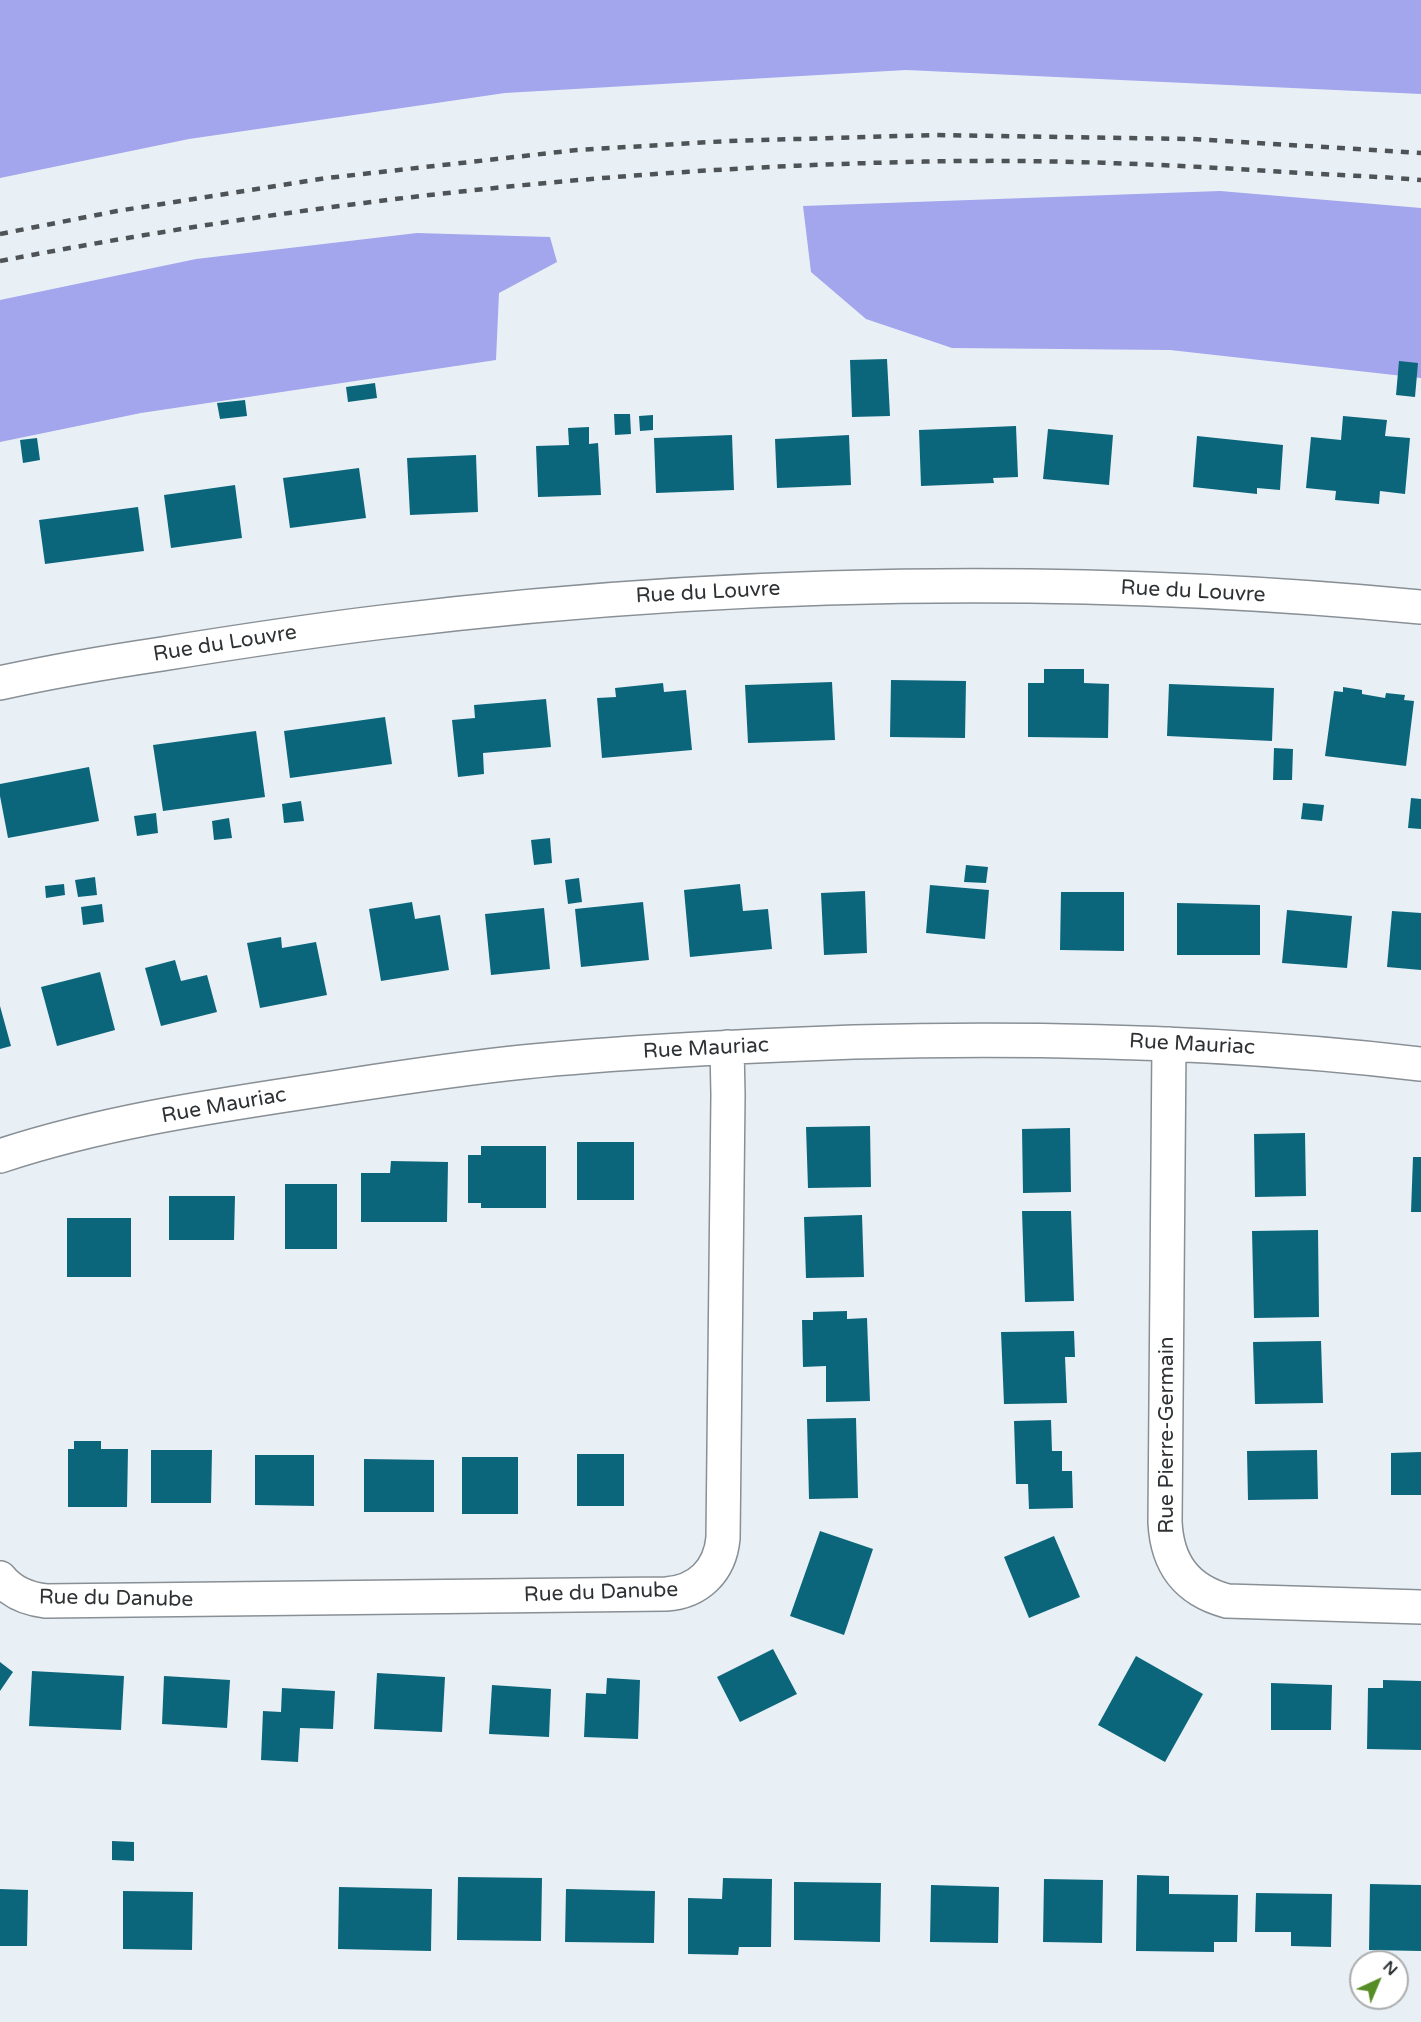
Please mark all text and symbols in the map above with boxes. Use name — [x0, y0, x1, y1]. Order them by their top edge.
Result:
street label: Rue du Louvre — [1120, 576, 1266, 608]
street label: Rue du Louvre — [635, 577, 781, 609]
street label: Rue du Louvre — [151, 620, 299, 668]
street label: Rue Mauriac — [1128, 1029, 1256, 1061]
street label: Rue Mauriac — [642, 1033, 770, 1065]
street label: Rue Mauriac — [160, 1083, 288, 1129]
street label: Rue Pierre-Germain — [1154, 1336, 1180, 1534]
street label: Rue du Danube — [523, 1578, 679, 1608]
street label: Rue du Danube — [39, 1585, 193, 1613]
north arrow — [1349, 1950, 1409, 2010]
text: N — [1379, 1957, 1402, 1980]

